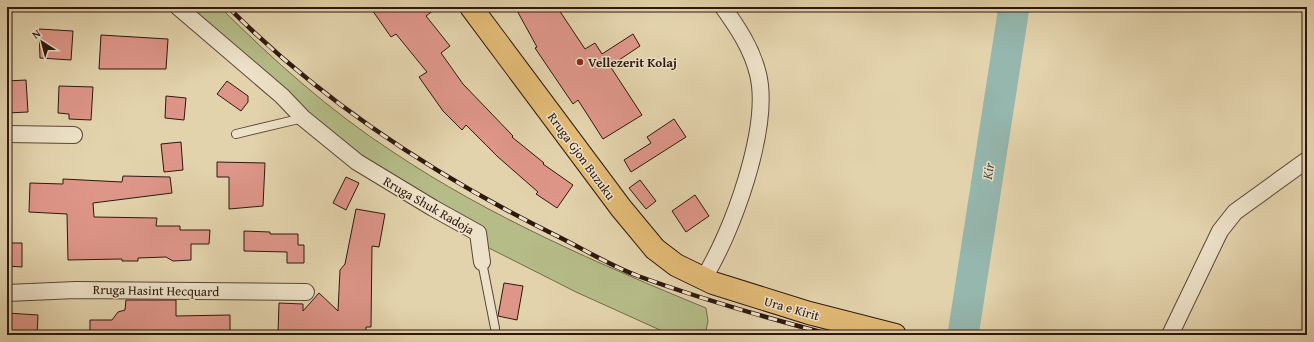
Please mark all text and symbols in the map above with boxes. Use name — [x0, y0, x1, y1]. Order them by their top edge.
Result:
north arrow — [22, 22, 62, 62]
text: N — [28, 25, 44, 43]
place label: Vellezerit Kolaj — [588, 53, 677, 72]
marker: Vellezerit Kolaj — [575, 57, 585, 67]
street label: Rruga Gjon Buzuku — [543, 109, 620, 204]
water label: Kir — [977, 160, 999, 182]
street label: Rruga Shuk Radoja — [380, 172, 479, 240]
street label: Rruga Hasint Hecquard — [93, 280, 219, 301]
street label: Ura e Kirit — [762, 292, 822, 326]

